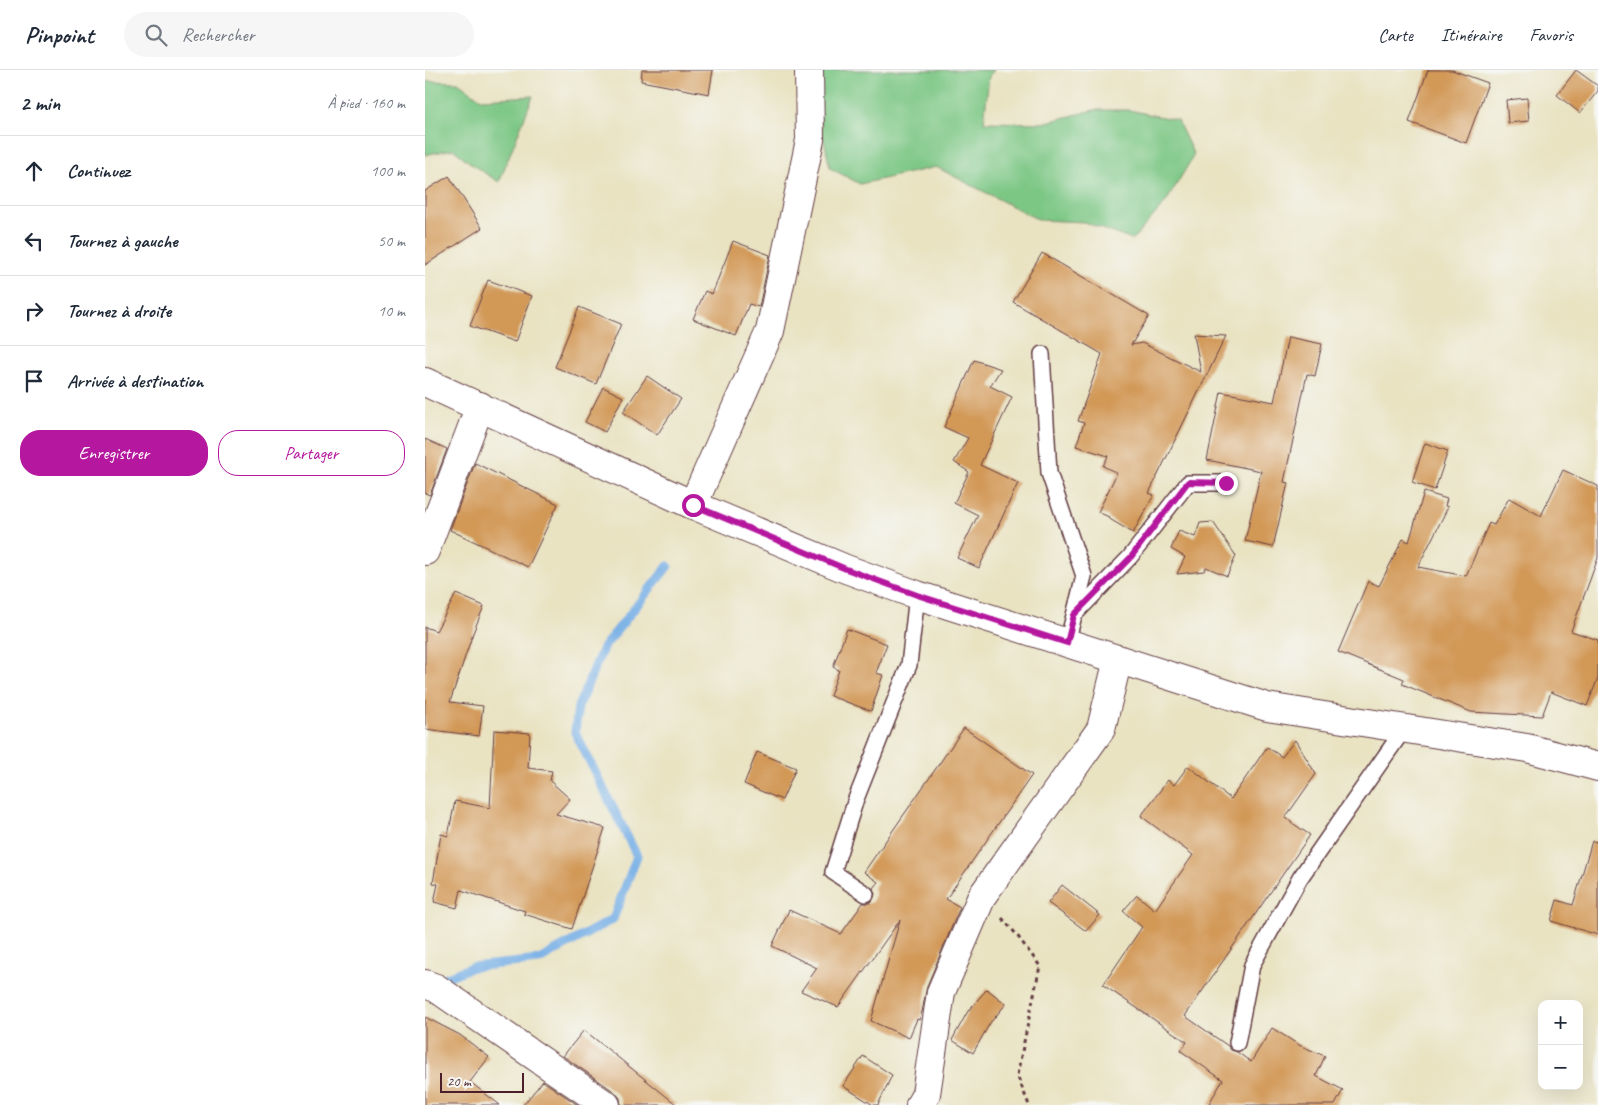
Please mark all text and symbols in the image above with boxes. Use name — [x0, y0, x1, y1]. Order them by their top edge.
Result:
search box — [124, 12, 474, 57]
text: Pinpoint — [25, 20, 94, 50]
icon: search — [142, 21, 170, 49]
text: Rechercher — [182, 23, 255, 47]
text: Carte — [1378, 24, 1413, 46]
text: Itinéraire — [1441, 24, 1502, 46]
text: Favoris — [1530, 24, 1573, 46]
text: 2 min — [20, 90, 60, 116]
text: À pied · 160 m — [327, 93, 405, 113]
icon: ahead — [20, 157, 48, 185]
text: Continuez — [67, 159, 130, 183]
text: 100 m — [371, 161, 405, 181]
icon: left — [20, 227, 48, 255]
text: Tournez à gauche — [67, 229, 178, 253]
text: 50 m — [378, 231, 405, 251]
icon: right — [20, 297, 48, 325]
text: Tournez à droite — [67, 299, 171, 323]
text: 10 m — [378, 301, 405, 321]
icon: arrive — [20, 367, 48, 395]
text: Arrivée à destination — [67, 369, 203, 393]
button: Enregistrer — [20, 430, 208, 476]
button: Partager — [218, 430, 405, 476]
route end — [1215, 472, 1238, 495]
route start — [682, 494, 705, 517]
map controls — [1538, 1000, 1583, 1090]
button: + — [1538, 1000, 1583, 1045]
button: − — [1538, 1045, 1583, 1090]
scale bar — [440, 1070, 524, 1093]
text: 20 m — [447, 1073, 471, 1090]

